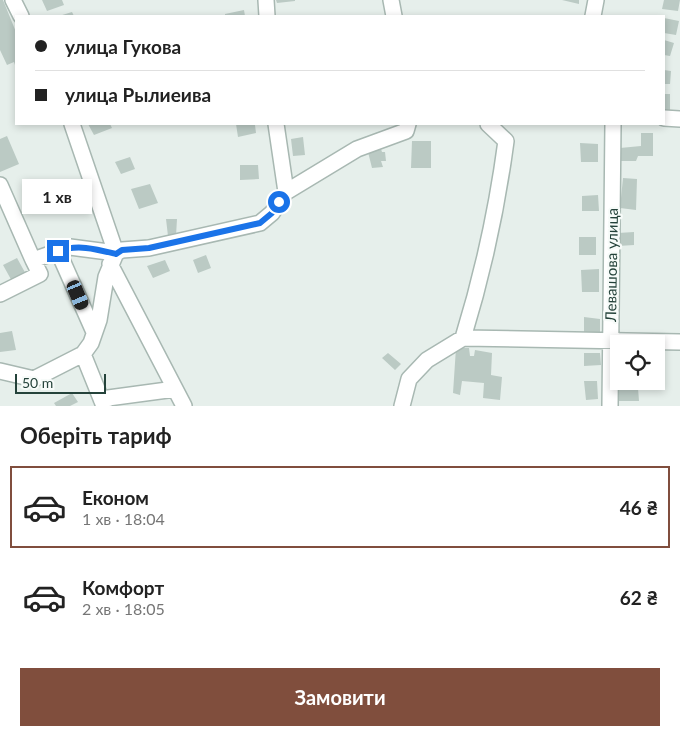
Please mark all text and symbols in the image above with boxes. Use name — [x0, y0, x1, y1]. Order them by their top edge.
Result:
text: улица Гукова — [65, 35, 181, 58]
text: улица Рылиеива — [65, 83, 211, 106]
callout: 1 хв — [23, 178, 93, 214]
text: 1 хв — [42, 187, 72, 206]
route start — [268, 191, 290, 213]
street label: Левашова улица — [601, 208, 621, 323]
route end — [47, 240, 69, 262]
car — [65, 278, 90, 312]
map controls — [610, 335, 665, 390]
button: locate — [610, 335, 665, 390]
scale bar — [15, 371, 106, 394]
text: 50 m — [22, 374, 53, 391]
text: Оберіть тариф — [20, 422, 172, 449]
icon: car — [22, 485, 67, 530]
text: Економ — [82, 486, 149, 509]
text: 46 ₴ — [620, 496, 658, 519]
text: 1 хв · 18:04 — [82, 509, 165, 528]
icon: car — [22, 575, 67, 620]
text: Комфорт — [82, 576, 164, 599]
text: 62 ₴ — [620, 586, 658, 609]
text: 2 хв · 18:05 — [82, 599, 165, 618]
button: Замовити — [20, 668, 660, 726]

